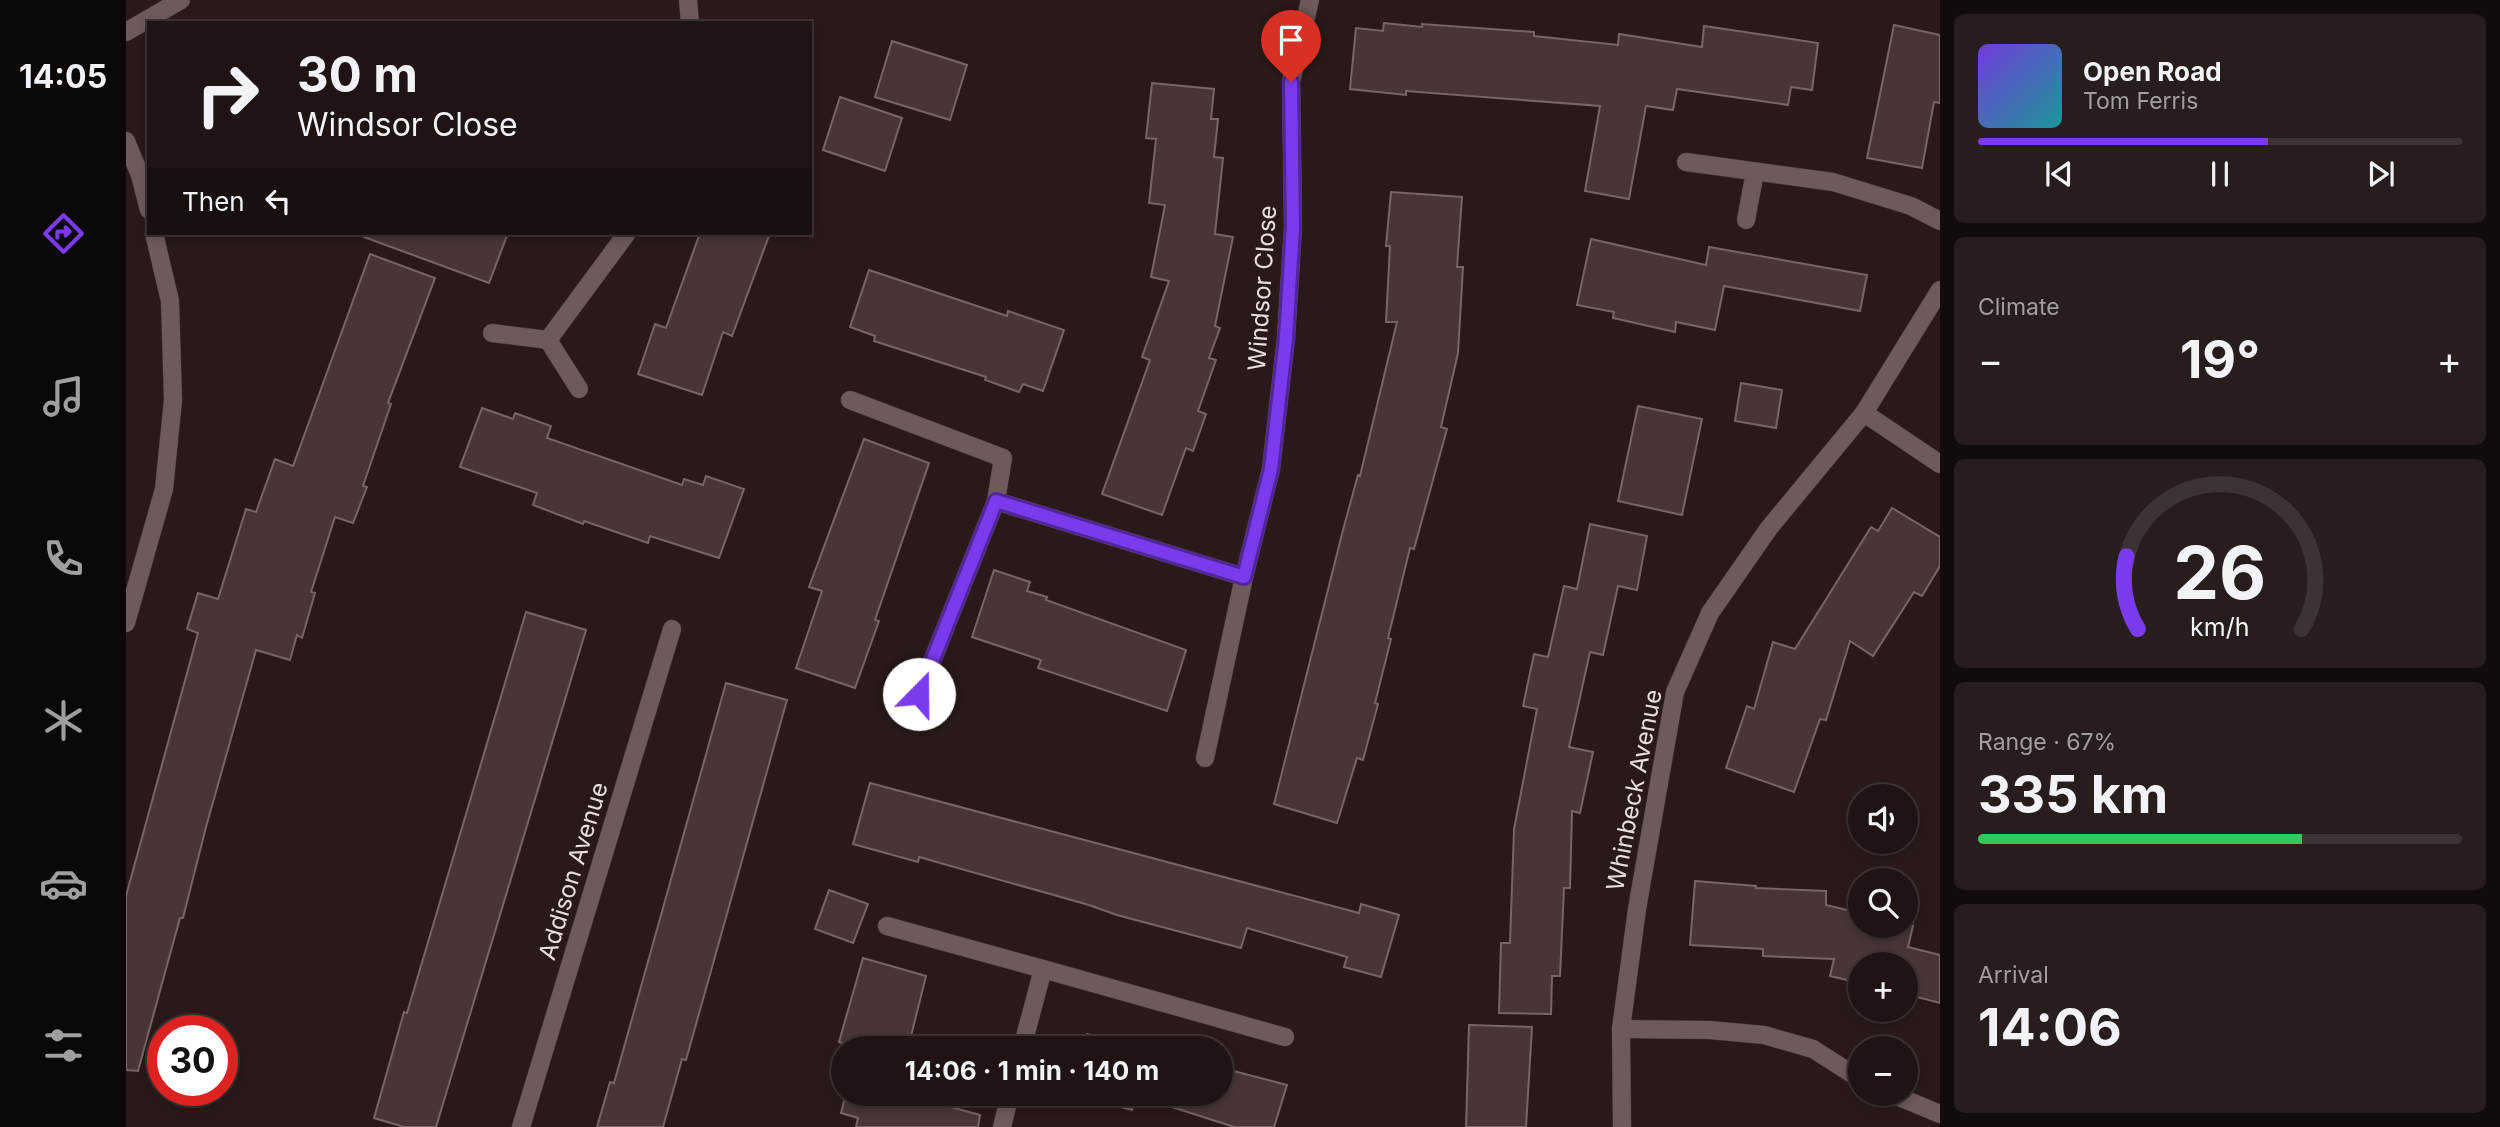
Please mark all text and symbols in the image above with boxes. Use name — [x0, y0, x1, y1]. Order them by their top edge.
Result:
pin — [1261, 10, 1321, 82]
icon: arrive — [1272, 21, 1310, 59]
text: 30 m — [297, 45, 418, 104]
icon: right — [182, 49, 273, 140]
text: Open Road — [2083, 56, 2222, 87]
text: 14:05 — [19, 57, 107, 96]
text: Tom Ferris — [2083, 87, 2198, 115]
text: Windsor Close — [297, 105, 518, 144]
icon: previous — [2040, 155, 2078, 193]
icon: pause — [2201, 155, 2239, 193]
icon: next — [2362, 155, 2400, 193]
icon: left — [259, 182, 297, 220]
text: Then — [182, 186, 245, 217]
street label: Windsor Close — [1242, 204, 1282, 372]
icon: directions — [39, 209, 88, 258]
text: Climate — [1978, 293, 2060, 321]
text: 19° — [2180, 328, 2260, 391]
text: − — [1978, 337, 2003, 383]
text: + — [2437, 337, 2462, 383]
icon: music — [39, 372, 88, 421]
text: 26 — [2173, 529, 2267, 618]
icon: phone — [39, 534, 88, 583]
text: km/h — [2190, 612, 2250, 642]
position arrow — [882, 657, 956, 731]
street label: Whinbeck Avenue — [1600, 687, 1668, 893]
icon: climate — [39, 696, 88, 745]
text: Range · 67% — [1978, 728, 2116, 756]
text: 335 km — [1978, 763, 2168, 826]
street label: Addison Avenue — [532, 779, 614, 963]
map controls — [1848, 784, 1918, 1106]
button: sound — [1848, 784, 1918, 854]
icon: car — [39, 859, 88, 908]
button: search — [1848, 868, 1918, 938]
button: + — [1848, 952, 1918, 1022]
text: Arrival — [1978, 961, 2049, 989]
text: 14:06 — [1978, 996, 2122, 1059]
speed limit sign: 30 — [147, 1015, 238, 1106]
icon: filters — [39, 1021, 88, 1070]
button: − — [1848, 1036, 1918, 1106]
text: 14:06 · 1 min · 140 m — [905, 1055, 1159, 1086]

